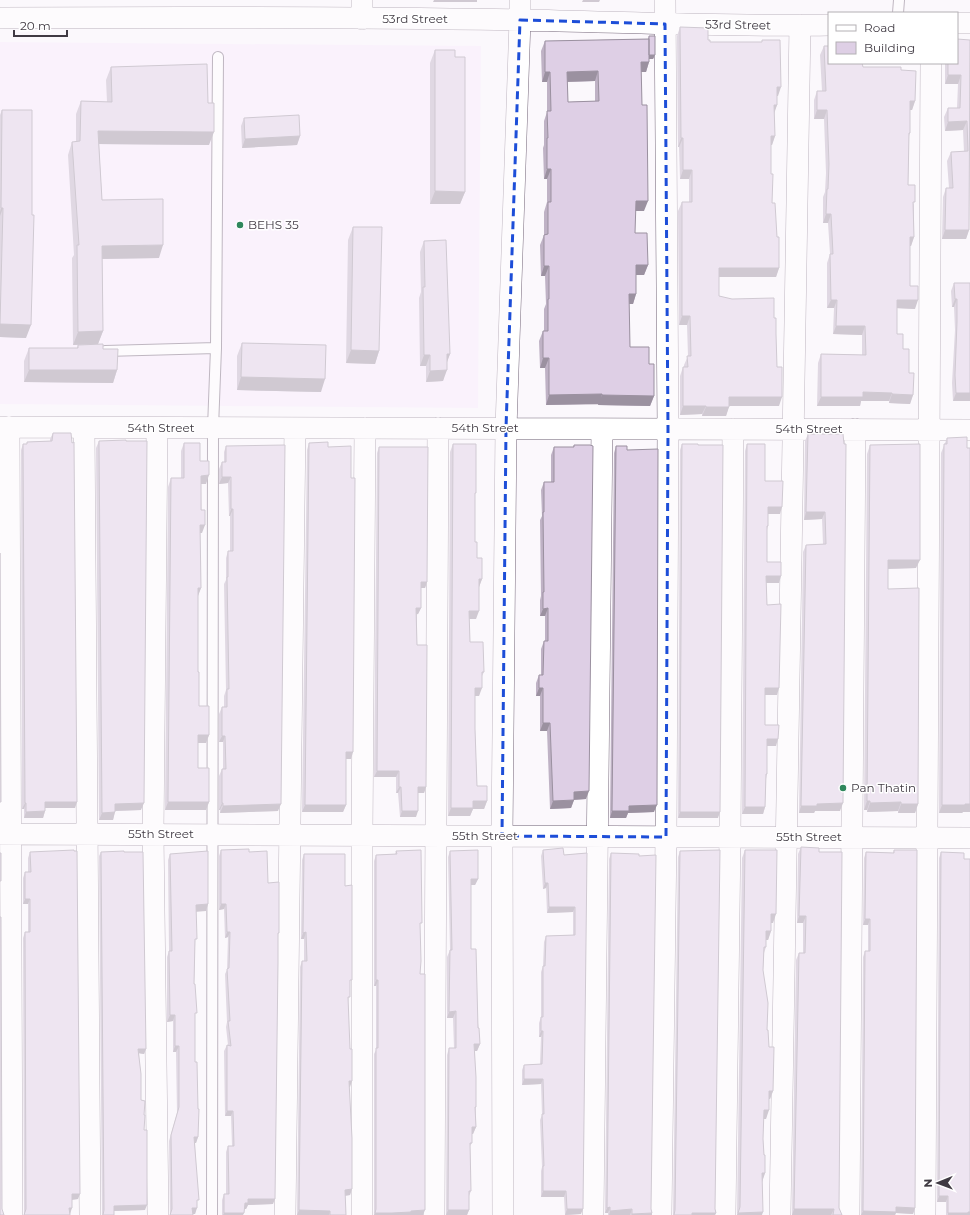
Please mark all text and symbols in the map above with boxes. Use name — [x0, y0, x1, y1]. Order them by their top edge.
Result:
street label: 53rd Street — [382, 11, 448, 26]
scale bar — [14, 12, 67, 38]
legend — [828, 12, 958, 64]
street label: 53rd Street — [705, 16, 771, 33]
text: 20 m — [20, 18, 51, 33]
text: Road — [864, 20, 895, 35]
text: Building — [864, 40, 915, 55]
place label: BEHS 35 — [248, 217, 299, 232]
marker: BEHS 35 — [235, 220, 245, 230]
street label: 54th Street — [127, 420, 195, 435]
street label: 54th Street — [451, 420, 519, 435]
street label: 54th Street — [775, 421, 843, 436]
place label: Pan Thatin — [851, 780, 916, 795]
marker: Pan Thatin — [838, 783, 848, 793]
street label: 55th Street — [128, 826, 194, 841]
street label: 55th Street — [452, 828, 518, 843]
street label: 55th Street — [776, 829, 842, 844]
north arrow — [918, 1163, 958, 1203]
text: N — [921, 1179, 935, 1188]

